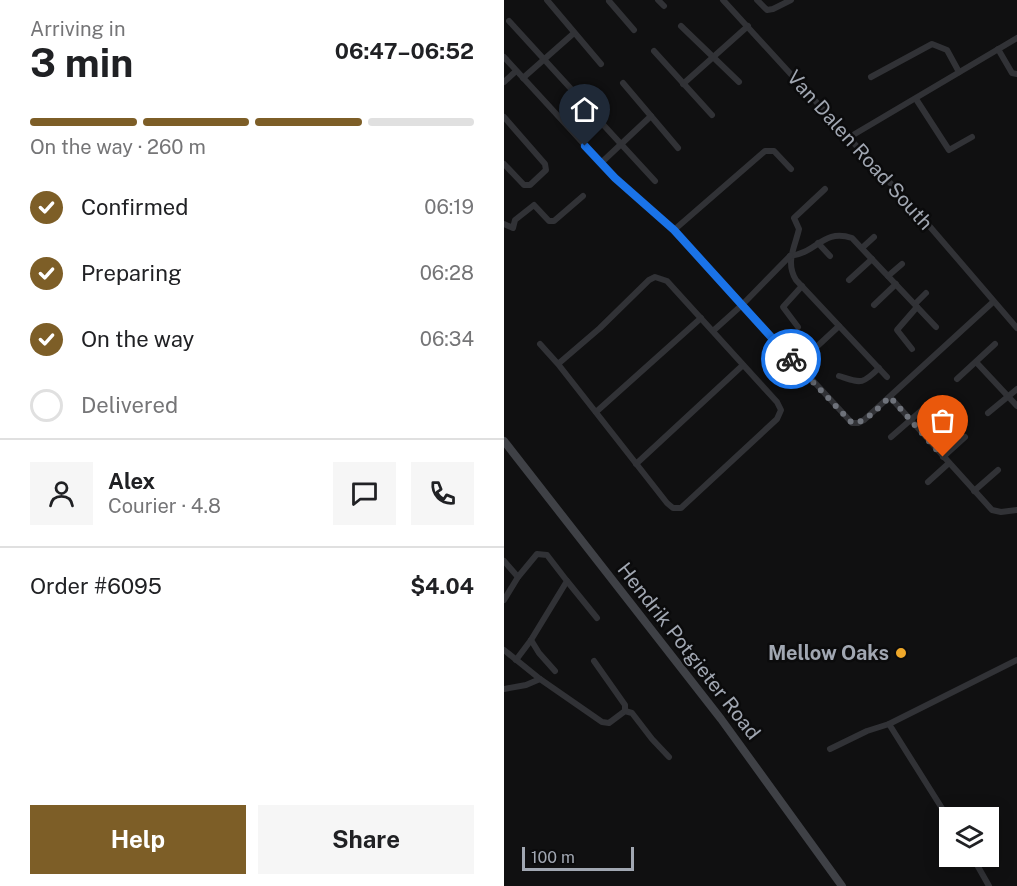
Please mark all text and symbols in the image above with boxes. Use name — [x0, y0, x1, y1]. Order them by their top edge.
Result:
text: Arriving in — [30, 17, 125, 41]
text: 06:47–06:52 — [335, 38, 474, 64]
text: 3 min — [30, 40, 133, 86]
street label: Van Dalen Road South — [782, 65, 938, 235]
pin — [559, 84, 610, 146]
icon: home — [568, 93, 601, 126]
text: On the way · 260 m — [30, 135, 206, 159]
icon: check — [30, 191, 63, 224]
text: Confirmed — [81, 194, 188, 220]
text: 06:19 — [424, 195, 474, 219]
icon: check — [30, 257, 63, 290]
text: Preparing — [81, 260, 182, 286]
text: 06:28 — [420, 261, 474, 285]
icon: check — [30, 323, 63, 356]
text: On the way — [81, 326, 194, 352]
text: 06:34 — [420, 327, 474, 351]
courier — [761, 329, 821, 389]
icon: bike — [775, 343, 808, 376]
text: Delivered — [81, 392, 178, 418]
pin — [917, 395, 968, 457]
icon: bag — [926, 404, 959, 437]
button: person — [30, 462, 93, 525]
button: chat — [333, 462, 396, 525]
button: phone — [411, 462, 474, 525]
text: Alex — [108, 468, 155, 494]
text: Courier · 4.8 — [108, 494, 221, 518]
street label: Hendrik Potgieter Road — [613, 558, 765, 744]
text: Order #6095 — [30, 573, 162, 599]
text: $4.04 — [410, 573, 474, 599]
place label: Mellow Oaks — [768, 641, 889, 665]
marker: Mellow Oaks — [894, 646, 908, 660]
button: Help — [30, 805, 246, 874]
button: Share — [258, 805, 474, 874]
map controls — [939, 807, 999, 867]
button: layers — [939, 807, 999, 867]
scale bar — [522, 844, 634, 872]
text: 100 m — [531, 848, 575, 867]

